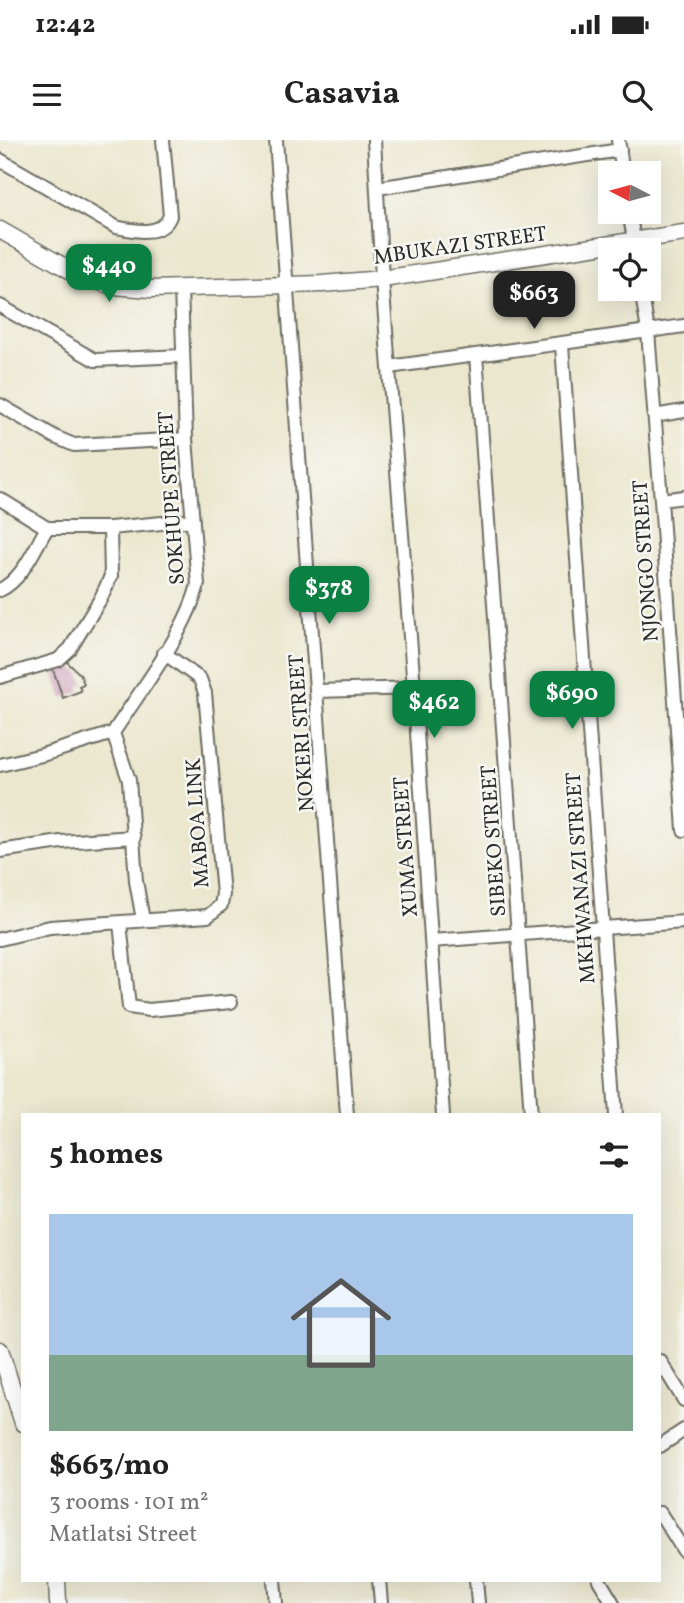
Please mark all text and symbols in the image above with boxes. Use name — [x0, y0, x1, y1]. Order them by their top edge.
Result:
text: 12:42 — [35, 7, 96, 43]
text: Casavia — [284, 73, 400, 117]
icon: menu — [28, 76, 66, 114]
icon: search — [618, 76, 656, 114]
north arrow — [598, 161, 662, 224]
map controls — [598, 161, 661, 301]
street label: MBUKAZI STREET — [372, 220, 549, 273]
button: locate — [598, 238, 661, 301]
pin: $440 — [68, 244, 150, 304]
text: $440 — [82, 251, 136, 283]
pin: $663 — [493, 272, 575, 331]
text: $663 — [509, 278, 559, 310]
street label: SOKHUPE STREET — [152, 410, 193, 586]
street label: NJONGO STREET — [626, 479, 667, 643]
pin: $378 — [288, 566, 370, 626]
text: $378 — [305, 573, 353, 605]
street label: NOKERI STREET — [283, 653, 322, 813]
pin: $690 — [531, 672, 613, 731]
text: $690 — [546, 678, 598, 710]
pin: $462 — [393, 680, 475, 740]
text: $462 — [408, 687, 460, 719]
street label: MABOA LINK — [179, 757, 218, 889]
street label: SIBEKO STREET — [475, 764, 514, 918]
street label: MKHWANAZI STREET — [560, 771, 603, 985]
street label: XUMA STREET — [387, 776, 426, 918]
text: 5 homes — [49, 1134, 163, 1176]
icon: filters — [595, 1136, 633, 1174]
icon: home — [278, 1260, 404, 1386]
text: $663/mo — [49, 1445, 169, 1487]
text: 3 rooms · 101 m² — [49, 1487, 209, 1519]
text: Matlatsi Street — [49, 1519, 197, 1551]

